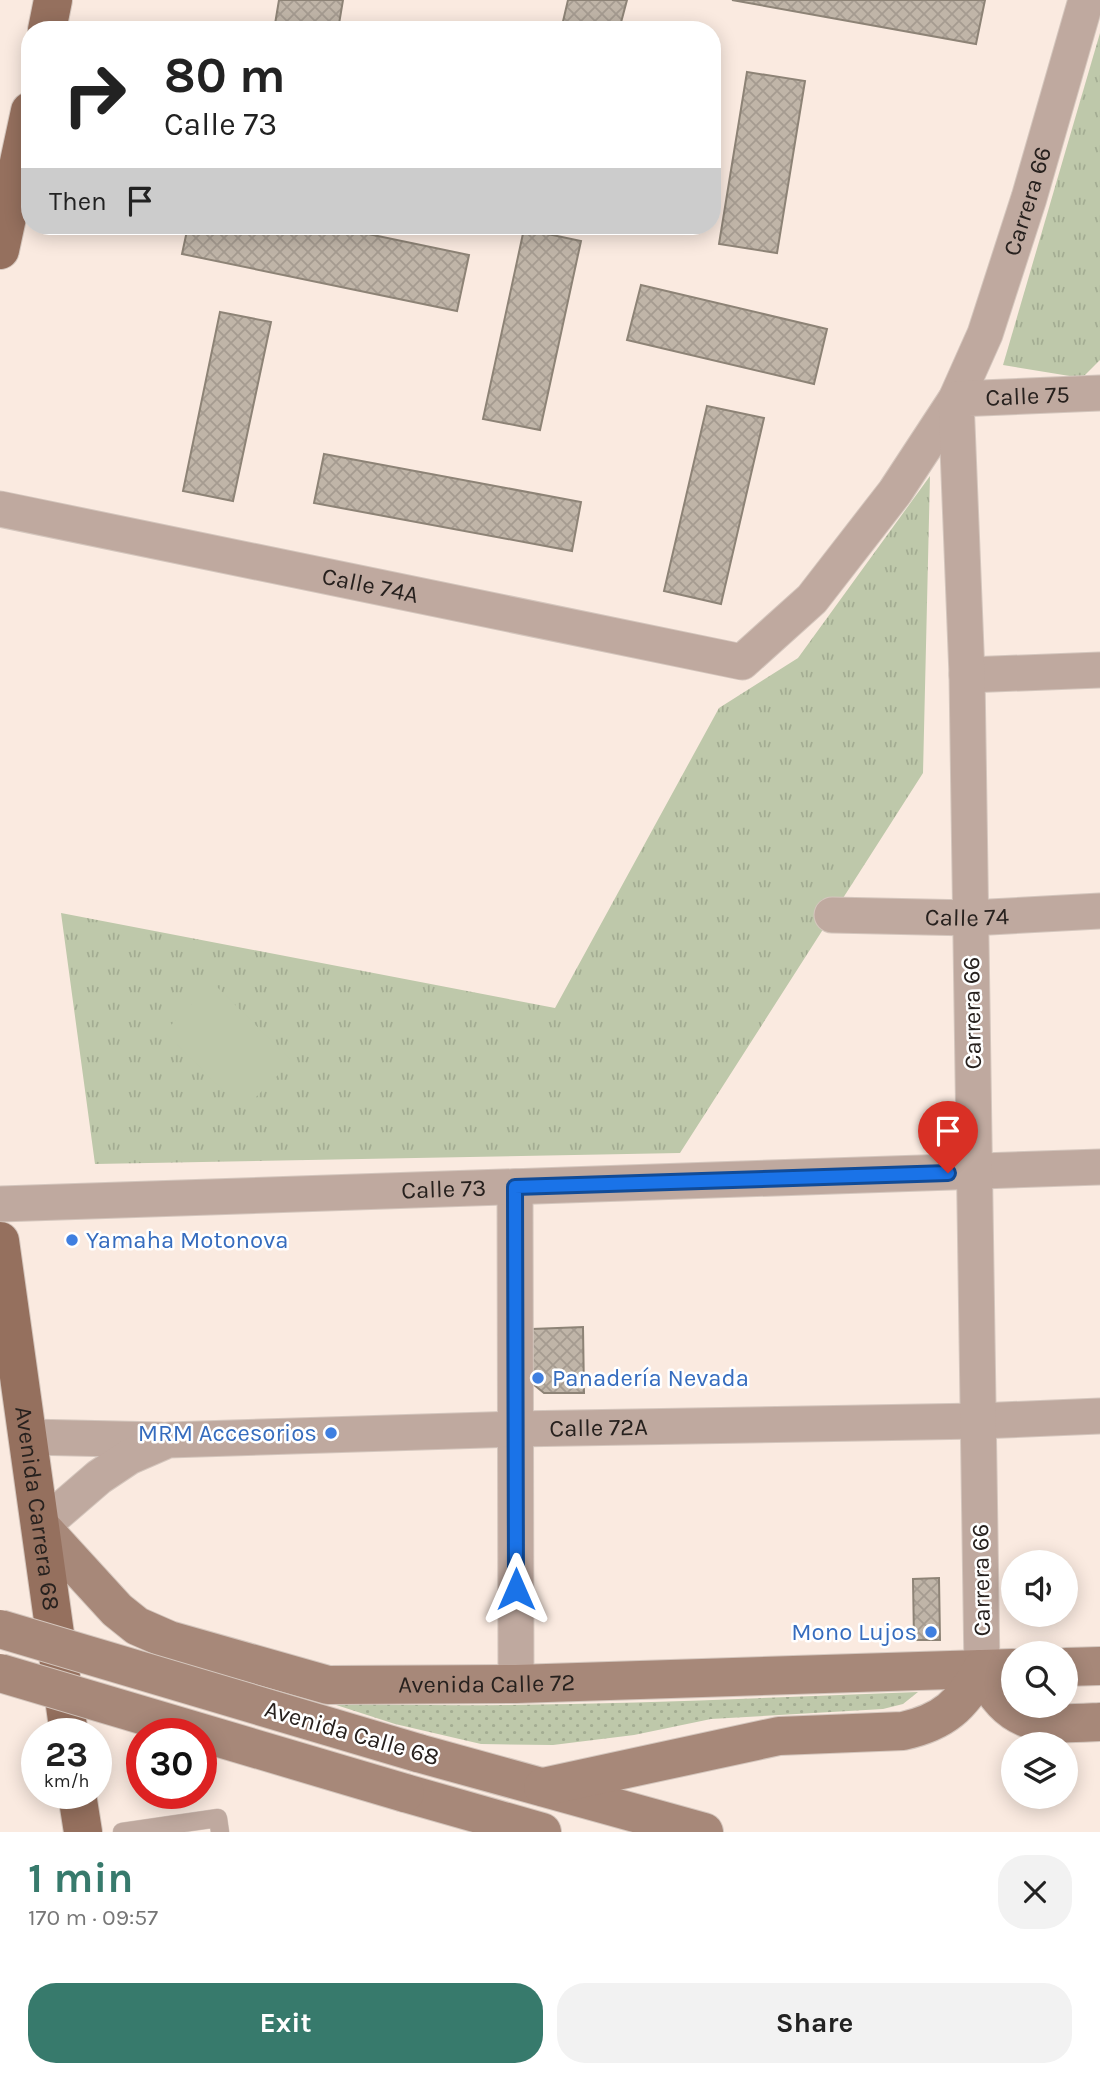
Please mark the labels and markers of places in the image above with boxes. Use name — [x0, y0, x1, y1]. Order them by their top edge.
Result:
pin — [918, 1101, 978, 1173]
place label: Yamaha Motonova — [86, 1226, 288, 1254]
marker: Yamaha Motonova — [64, 1232, 80, 1248]
place label: Panadería Nevada — [552, 1364, 749, 1392]
marker: Panadería Nevada — [530, 1370, 546, 1386]
place label: MRM Accesorios — [138, 1419, 317, 1447]
marker: MRM Accesorios — [323, 1425, 339, 1441]
place label: Mono Lujos — [791, 1618, 917, 1646]
marker: Mono Lujos — [923, 1624, 939, 1640]

